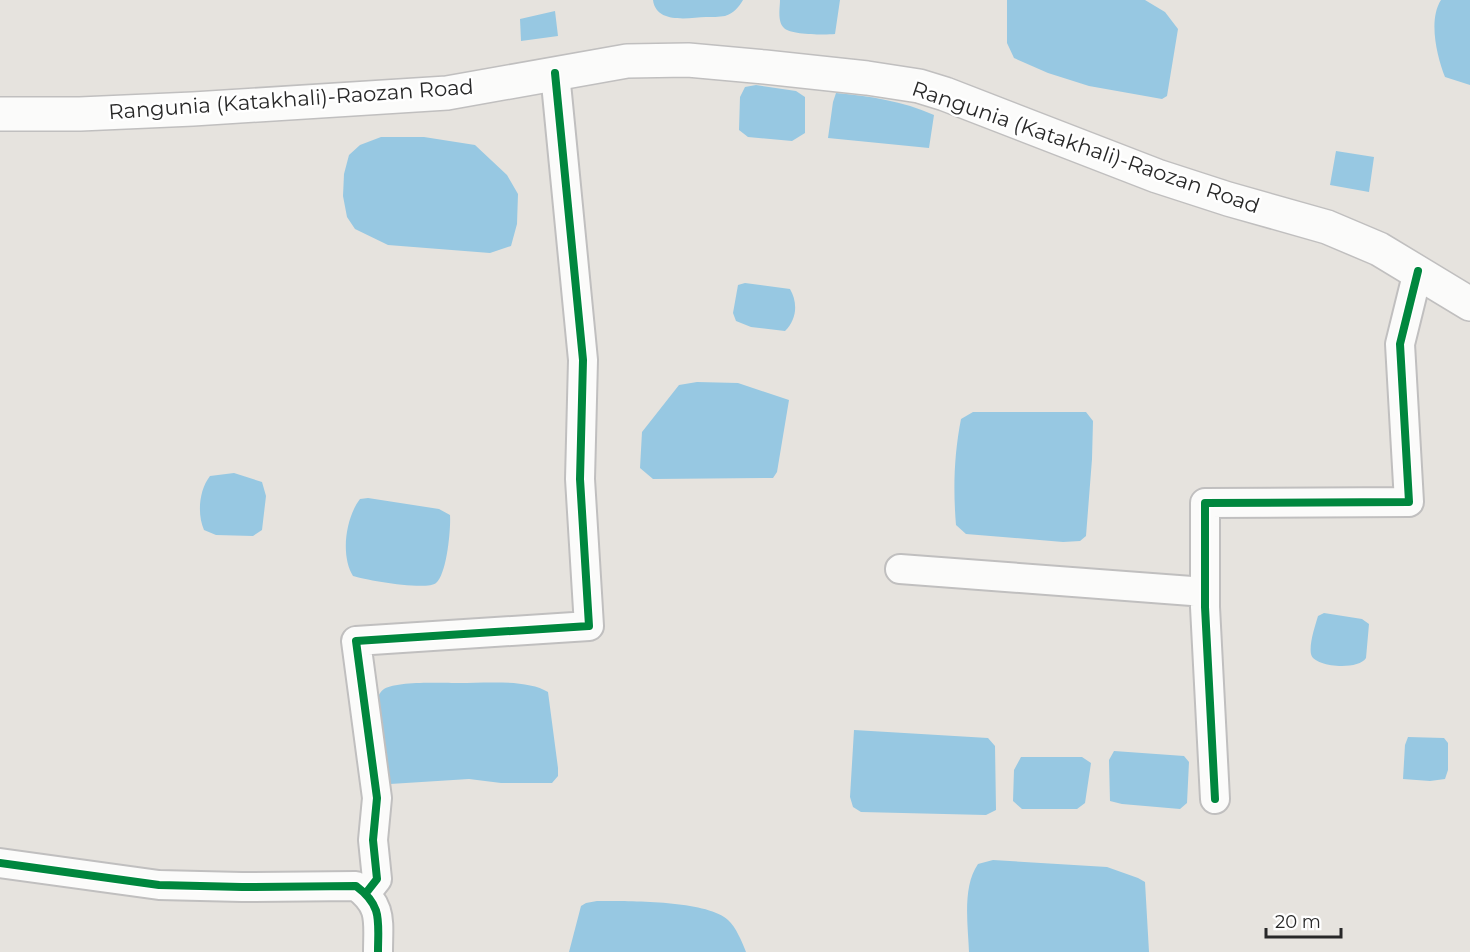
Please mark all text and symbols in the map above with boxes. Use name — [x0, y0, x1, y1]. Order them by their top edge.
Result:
street label: Rangunia (Katakhali)-Raozan Road — [108, 74, 474, 124]
street label: Rangunia (Katakhali)-Raozan Road — [909, 76, 1263, 218]
scale bar — [1266, 901, 1341, 939]
text: 20 m — [1275, 911, 1321, 933]

